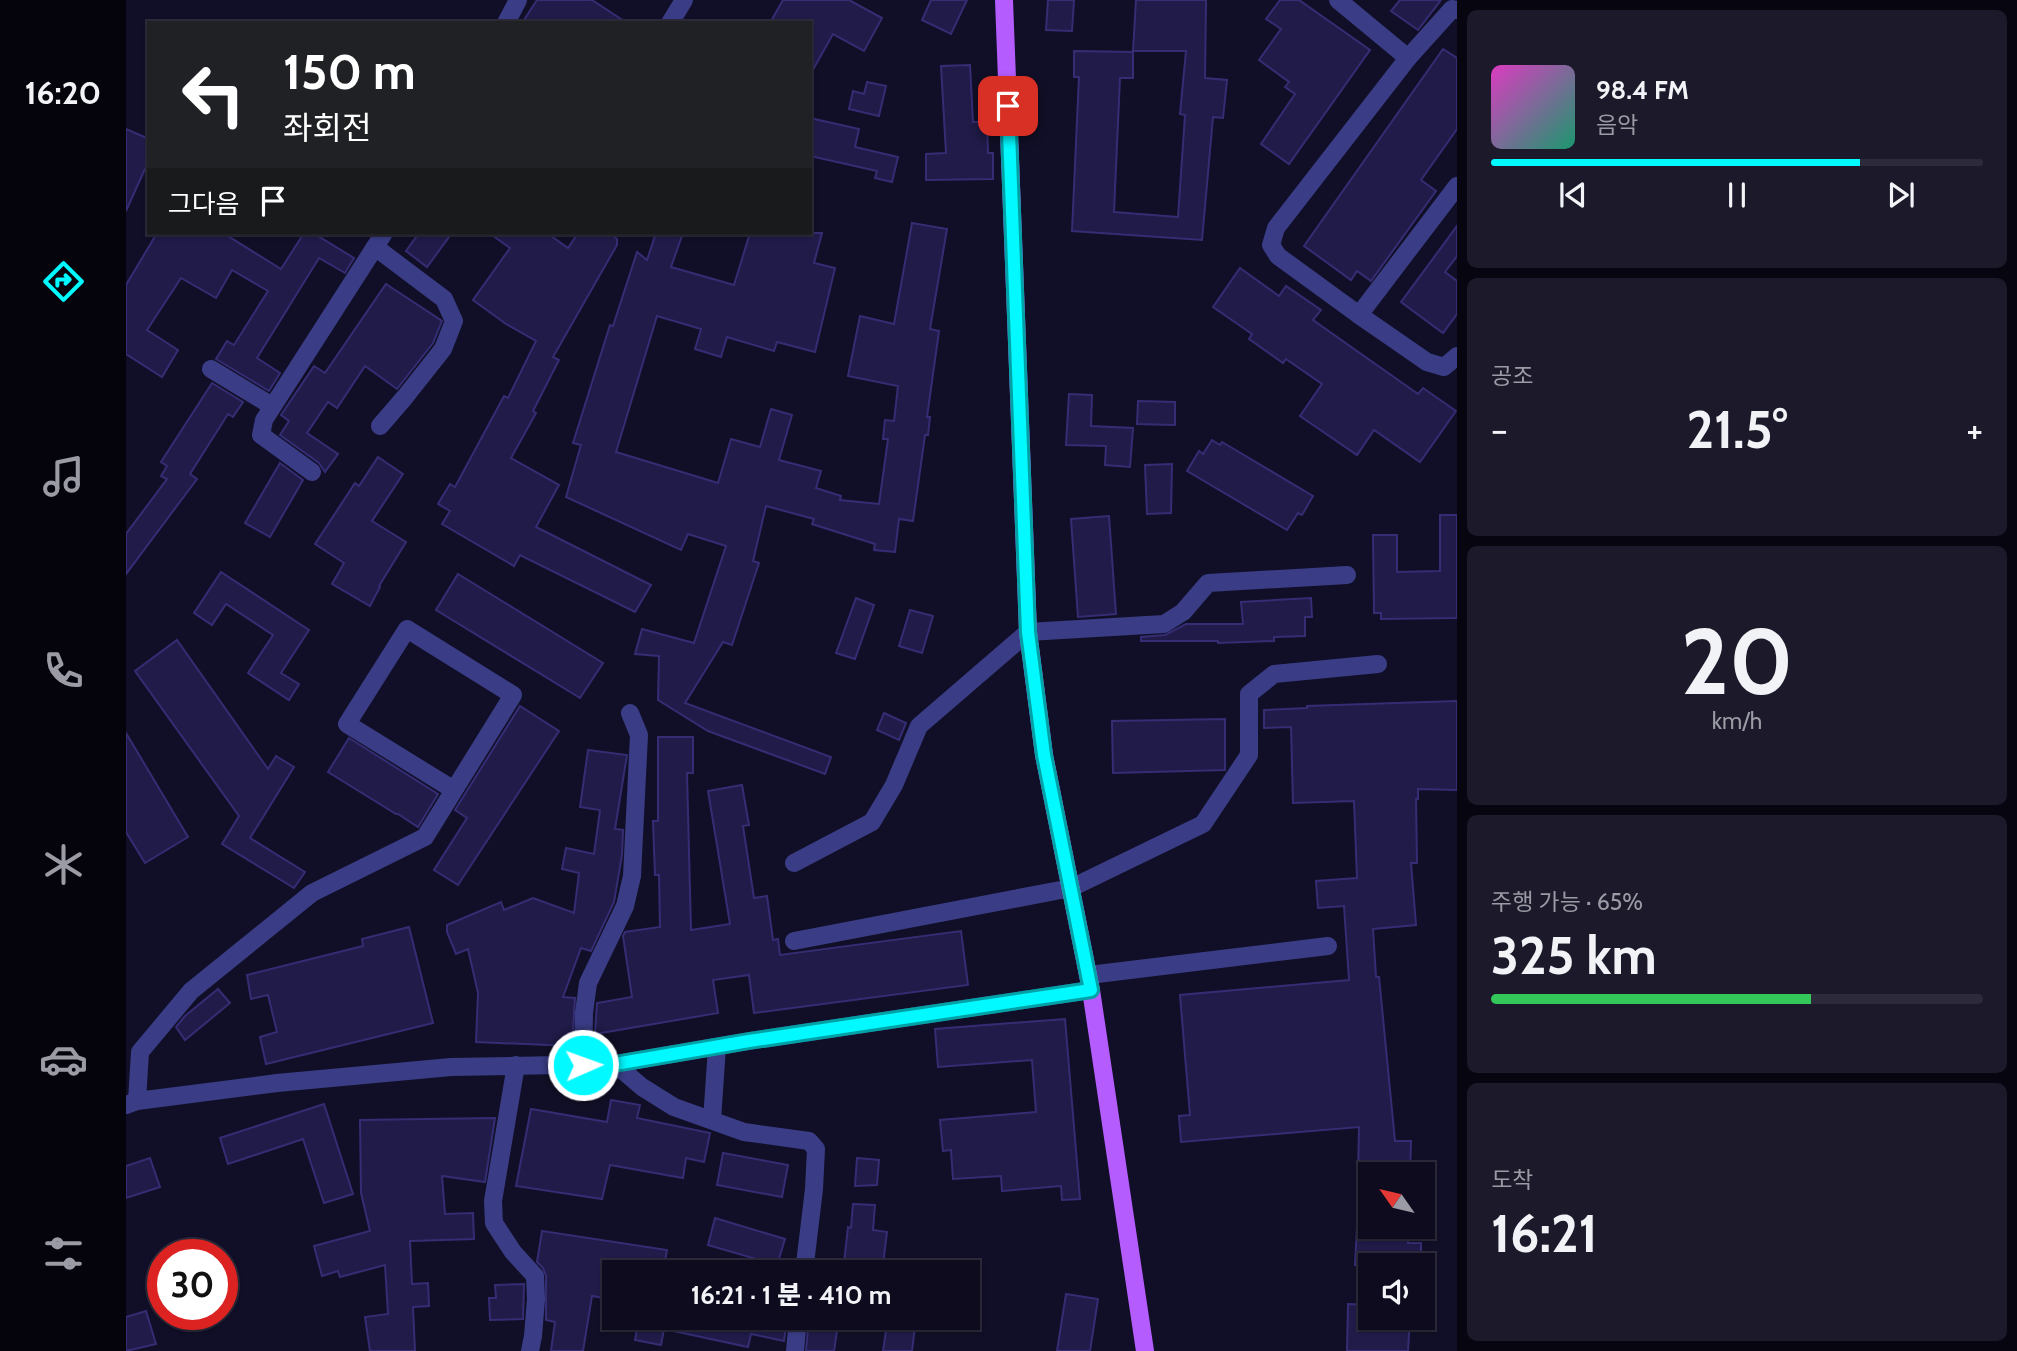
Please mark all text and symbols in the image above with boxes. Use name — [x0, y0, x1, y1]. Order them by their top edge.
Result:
text: 150 m — [283, 42, 416, 101]
icon: left — [168, 49, 259, 140]
text: 16:20 — [25, 73, 101, 112]
text: 98.4 FM — [1596, 74, 1689, 106]
pin — [978, 76, 1038, 136]
icon: arrive — [989, 87, 1027, 125]
text: 좌회전 — [283, 108, 371, 147]
text: 음악 — [1596, 111, 1638, 139]
icon: previous — [1554, 176, 1592, 214]
icon: pause — [1718, 176, 1756, 214]
icon: next — [1882, 176, 1920, 214]
icon: arrive — [254, 182, 292, 220]
text: 그다음 — [168, 188, 240, 220]
icon: directions — [39, 257, 88, 306]
text: 공조 — [1491, 362, 1533, 390]
text: 21.5° — [1686, 398, 1788, 461]
text: − — [1491, 406, 1508, 453]
text: + — [1966, 406, 1983, 453]
icon: music — [39, 452, 88, 501]
text: 20 — [1681, 606, 1793, 717]
icon: phone — [39, 646, 88, 695]
text: km/h — [1712, 707, 1762, 735]
icon: climate — [39, 840, 88, 889]
text: 주행 가능 · 65% — [1491, 888, 1643, 916]
text: 325 km — [1491, 924, 1657, 987]
position arrow — [546, 1028, 620, 1102]
icon: car — [39, 1035, 88, 1084]
north arrow — [1358, 1162, 1435, 1239]
map controls — [1358, 1162, 1435, 1330]
text: 도착 — [1491, 1166, 1533, 1194]
text: 16:21 — [1491, 1202, 1598, 1265]
icon: filters — [39, 1229, 88, 1278]
speed limit sign: 30 — [147, 1239, 238, 1330]
button: sound — [1358, 1253, 1435, 1330]
text: 16:21 · 1 분 · 410 m — [691, 1279, 891, 1311]

